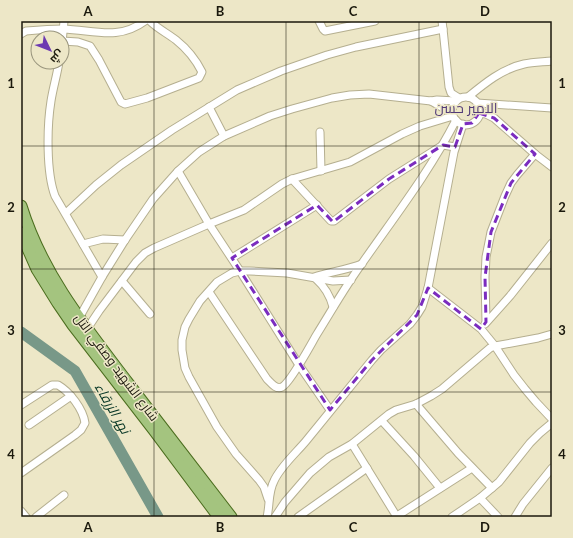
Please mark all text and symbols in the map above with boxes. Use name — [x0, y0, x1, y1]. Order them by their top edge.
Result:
text: A — [82, 3, 93, 19]
text: B — [216, 3, 225, 19]
text: C — [349, 3, 358, 19]
text: D — [480, 3, 490, 19]
north arrow — [30, 30, 70, 70]
text: ش — [47, 47, 67, 67]
text: 1 — [7, 75, 15, 91]
text: 1 — [558, 75, 566, 91]
district label: الامير حسن — [434, 99, 498, 116]
text: 2 — [7, 199, 15, 215]
text: 2 — [558, 199, 566, 215]
street label: شارع الشهيد وصفي التل — [69, 310, 163, 426]
text: 3 — [7, 322, 15, 338]
text: 3 — [558, 322, 566, 338]
water label: نهر الزرقاء — [91, 379, 135, 438]
text: 4 — [7, 446, 15, 462]
text: 4 — [558, 446, 566, 462]
text: A — [82, 519, 93, 535]
text: B — [216, 519, 225, 535]
text: C — [349, 519, 358, 535]
text: D — [480, 519, 490, 535]

